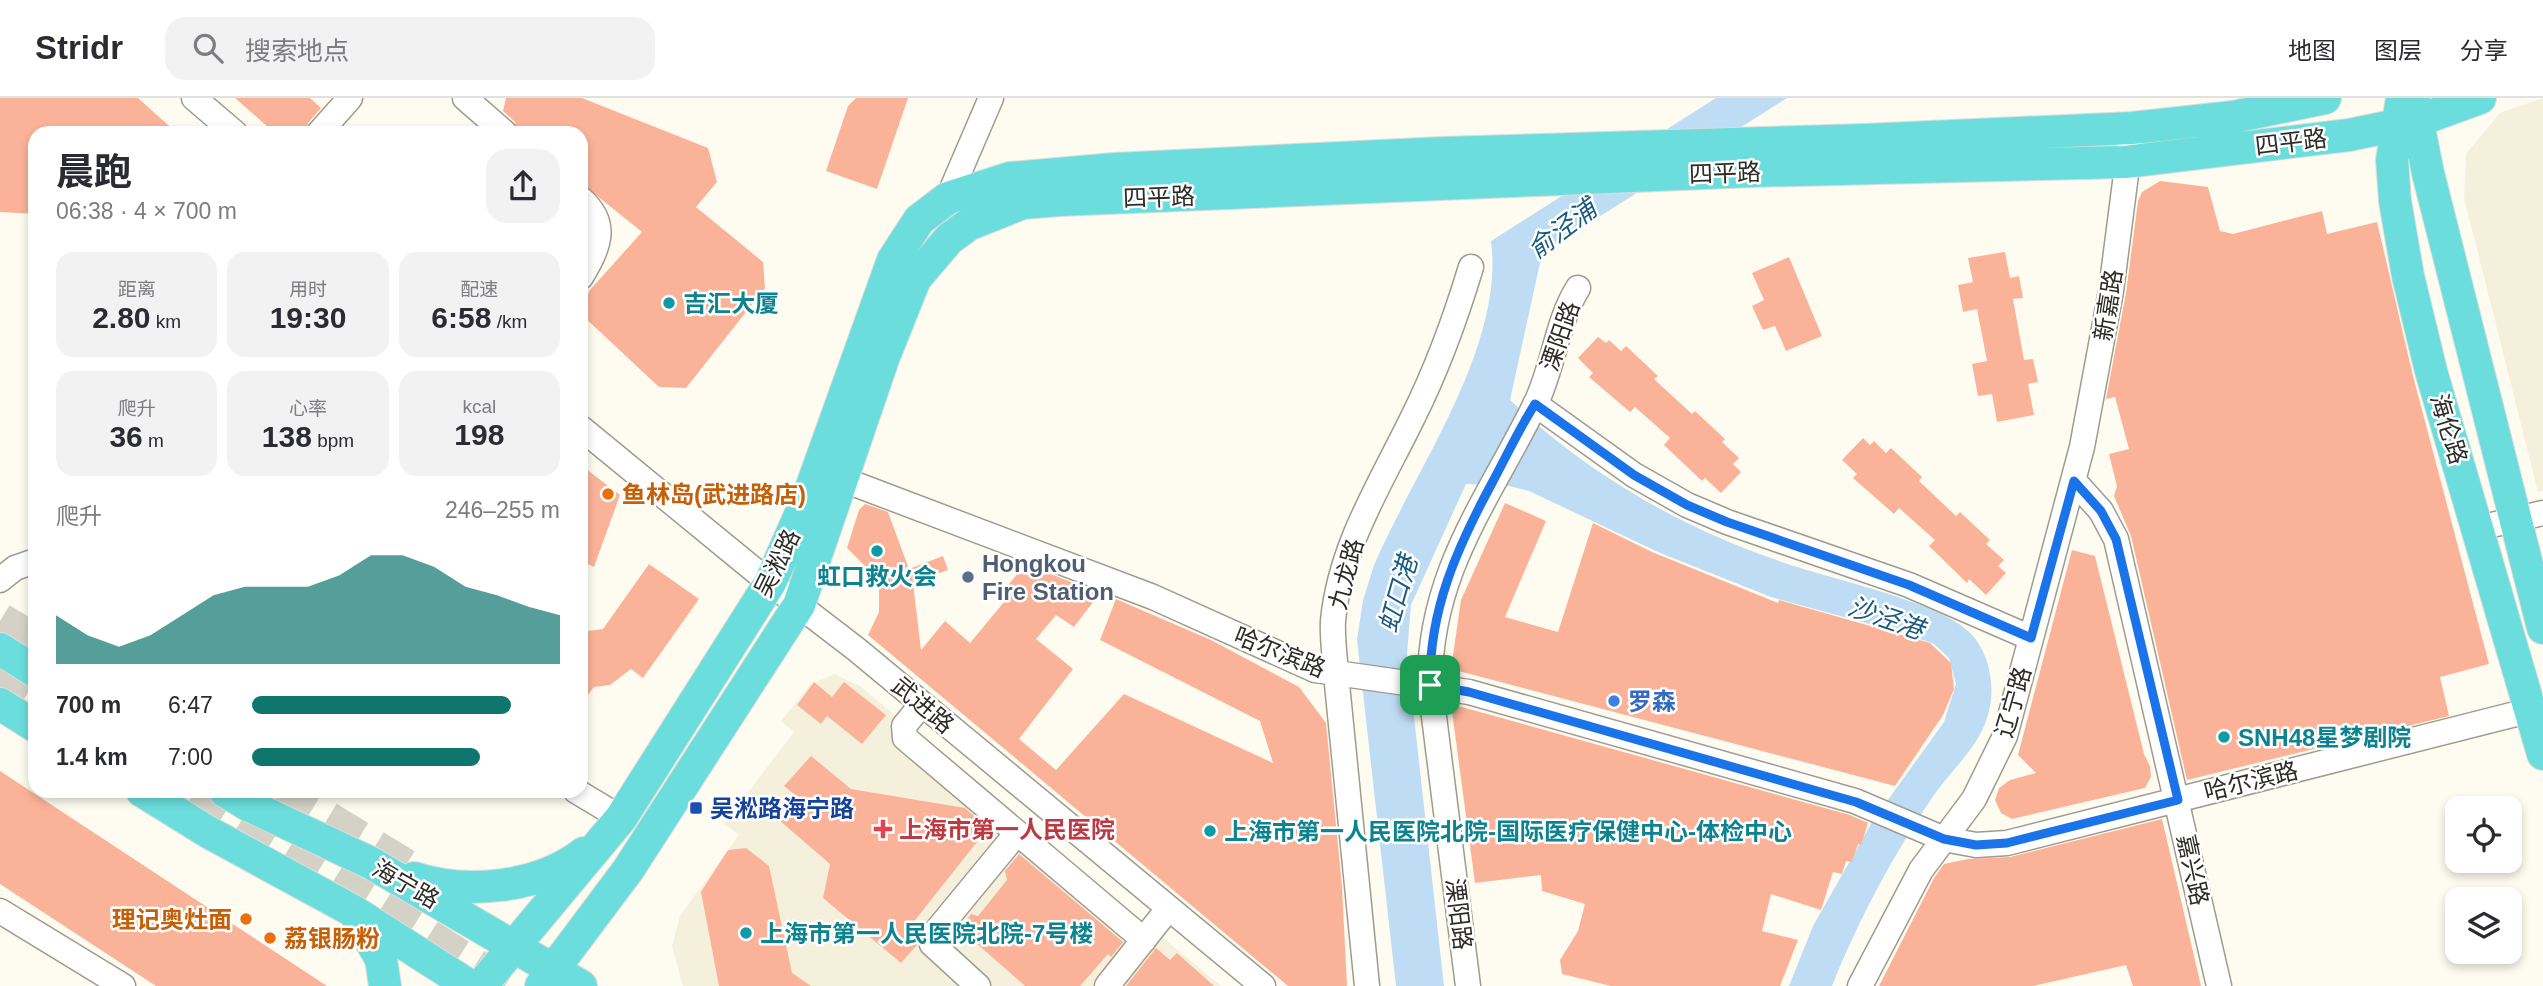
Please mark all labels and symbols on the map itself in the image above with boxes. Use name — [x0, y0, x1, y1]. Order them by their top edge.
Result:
street label: 四平路 — [2254, 124, 2328, 160]
street label: 四平路 — [1689, 158, 1761, 188]
street label: 四平路 — [1123, 182, 1195, 212]
water label: 俞泾浦 — [1522, 191, 1605, 264]
street label: 新嘉路 — [2089, 267, 2127, 343]
place label: 吉汇大厦 — [683, 290, 779, 317]
marker: 吉汇大厦 — [661, 295, 677, 311]
street label: 溧阳路 — [1536, 298, 1584, 374]
street label: 海伦路 — [2426, 391, 2472, 467]
place label: 鱼林岛(武进路店) — [622, 481, 806, 508]
marker: 鱼林岛(武进路店) — [600, 486, 616, 502]
street label: 吴淞路 — [749, 525, 805, 601]
street label: 九龙路 — [1324, 536, 1368, 612]
marker: 虹口救火会 — [869, 543, 885, 559]
water label: 虹口港 — [1373, 549, 1424, 636]
place label: Hongkou Fire Station — [982, 550, 1114, 605]
place label: 虹口救火会 — [817, 563, 937, 590]
marker: Hongkou Fire Station — [960, 569, 976, 585]
water label: 沙泾港 — [1844, 591, 1932, 646]
street label: 哈尔滨路 — [1230, 622, 1330, 682]
pin — [1400, 655, 1460, 715]
street label: 辽宁路 — [1990, 664, 2036, 740]
street label: 武进路 — [887, 672, 959, 738]
place label: 罗森 — [1628, 688, 1676, 715]
marker: 罗森 — [1606, 693, 1622, 709]
place label: SNH48星梦剧院 — [2238, 724, 2411, 751]
marker: SNH48星梦剧院 — [2216, 729, 2232, 745]
street label: 哈尔滨路 — [2201, 756, 2301, 806]
place label: 吴淞路海宁路 — [710, 795, 854, 822]
marker: 吴淞路海宁路 — [688, 800, 704, 816]
place label: 上海市第一人民医院 — [899, 816, 1115, 843]
place label: 上海市第一人民医院北院-国际医疗保健中心-体检中心 — [1224, 818, 1792, 845]
marker: 上海市第一人民医院 — [873, 819, 893, 839]
marker: 上海市第一人民医院北院-国际医疗保健中心-体检中心 — [1202, 823, 1218, 839]
street label: 嘉兴路 — [2172, 832, 2214, 908]
street label: 海宁路 — [368, 854, 444, 914]
street label: 溧阳路 — [1441, 877, 1477, 951]
place label: 理记奥灶面 — [112, 906, 232, 933]
marker: 理记奥灶面 — [238, 911, 254, 927]
place label: 上海市第一人民医院北院-7号楼 — [760, 920, 1093, 947]
place label: 荔银肠粉 — [284, 925, 380, 952]
marker: 上海市第一人民医院北院-7号楼 — [738, 925, 754, 941]
marker: 荔银肠粉 — [262, 930, 278, 946]

